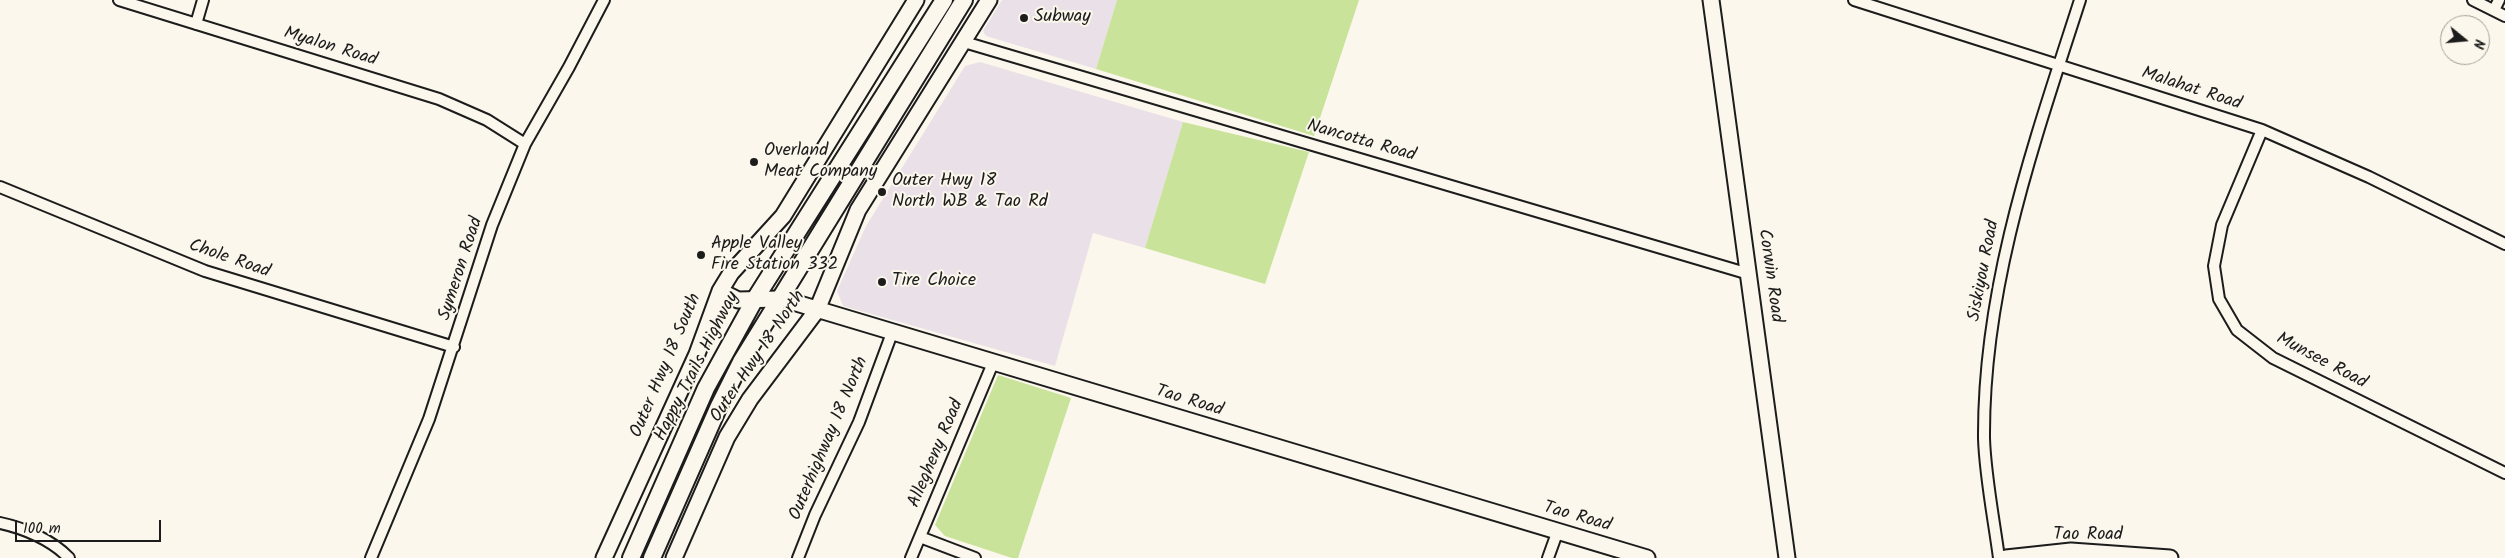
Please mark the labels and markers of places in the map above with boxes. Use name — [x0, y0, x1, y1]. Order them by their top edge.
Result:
place label: Subway — [1034, 7, 1091, 29]
marker: Subway — [1018, 12, 1030, 24]
place label: Overland Meat Company — [764, 141, 877, 183]
marker: Overland Meat Company — [748, 156, 760, 168]
place label: Outer Hwy 18 North WB & Tao Rd — [892, 171, 1048, 213]
marker: Outer Hwy 18 North WB & Tao Rd — [876, 186, 888, 198]
place label: Apple Valley Fire Station 332 — [711, 234, 838, 276]
marker: Apple Valley Fire Station 332 — [695, 249, 707, 261]
place label: Tire Choice — [892, 271, 976, 293]
marker: Tire Choice — [876, 276, 888, 288]

